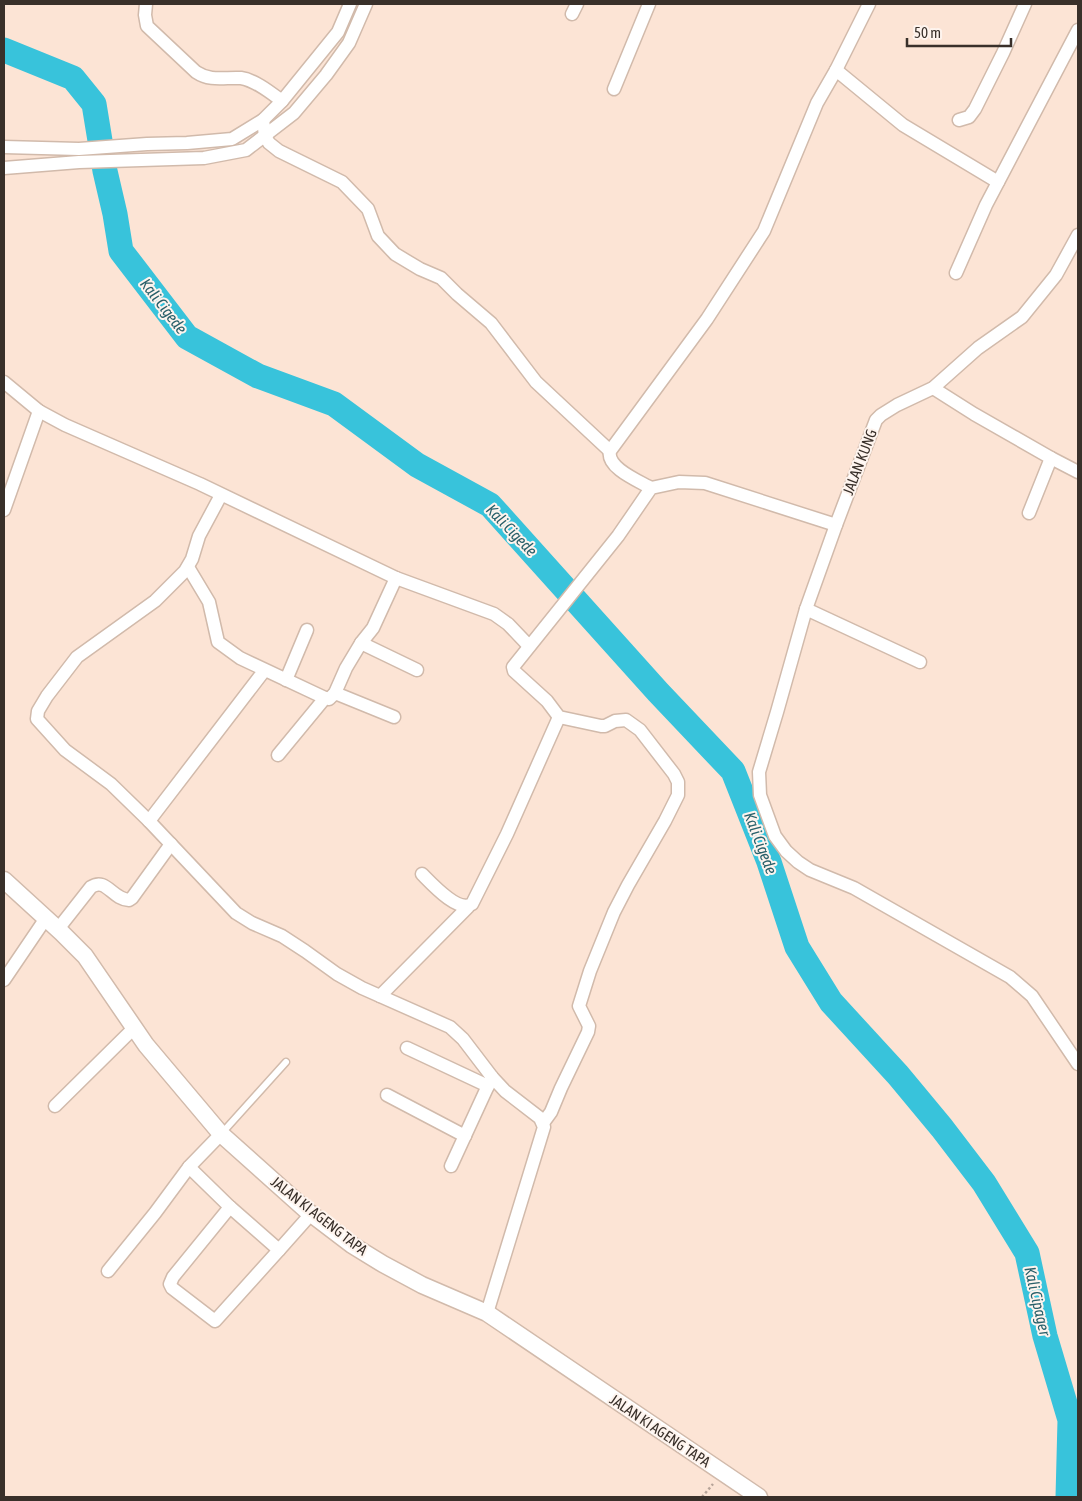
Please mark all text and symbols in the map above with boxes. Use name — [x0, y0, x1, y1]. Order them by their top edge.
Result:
scale bar — [907, 15, 1011, 47]
text: 50 m — [914, 24, 941, 41]
water label: Kali Cigede — [136, 275, 191, 338]
street label: JALAN KUNG — [839, 426, 880, 497]
water label: Kali Cigede — [482, 500, 541, 560]
water label: Kali Cigede — [740, 809, 781, 877]
street label: JALAN KI AGENG TAPA — [268, 1173, 371, 1259]
water label: Kali Cipager — [1020, 1265, 1055, 1339]
street label: JALAN KI AGENG TAPA — [607, 1391, 714, 1471]

